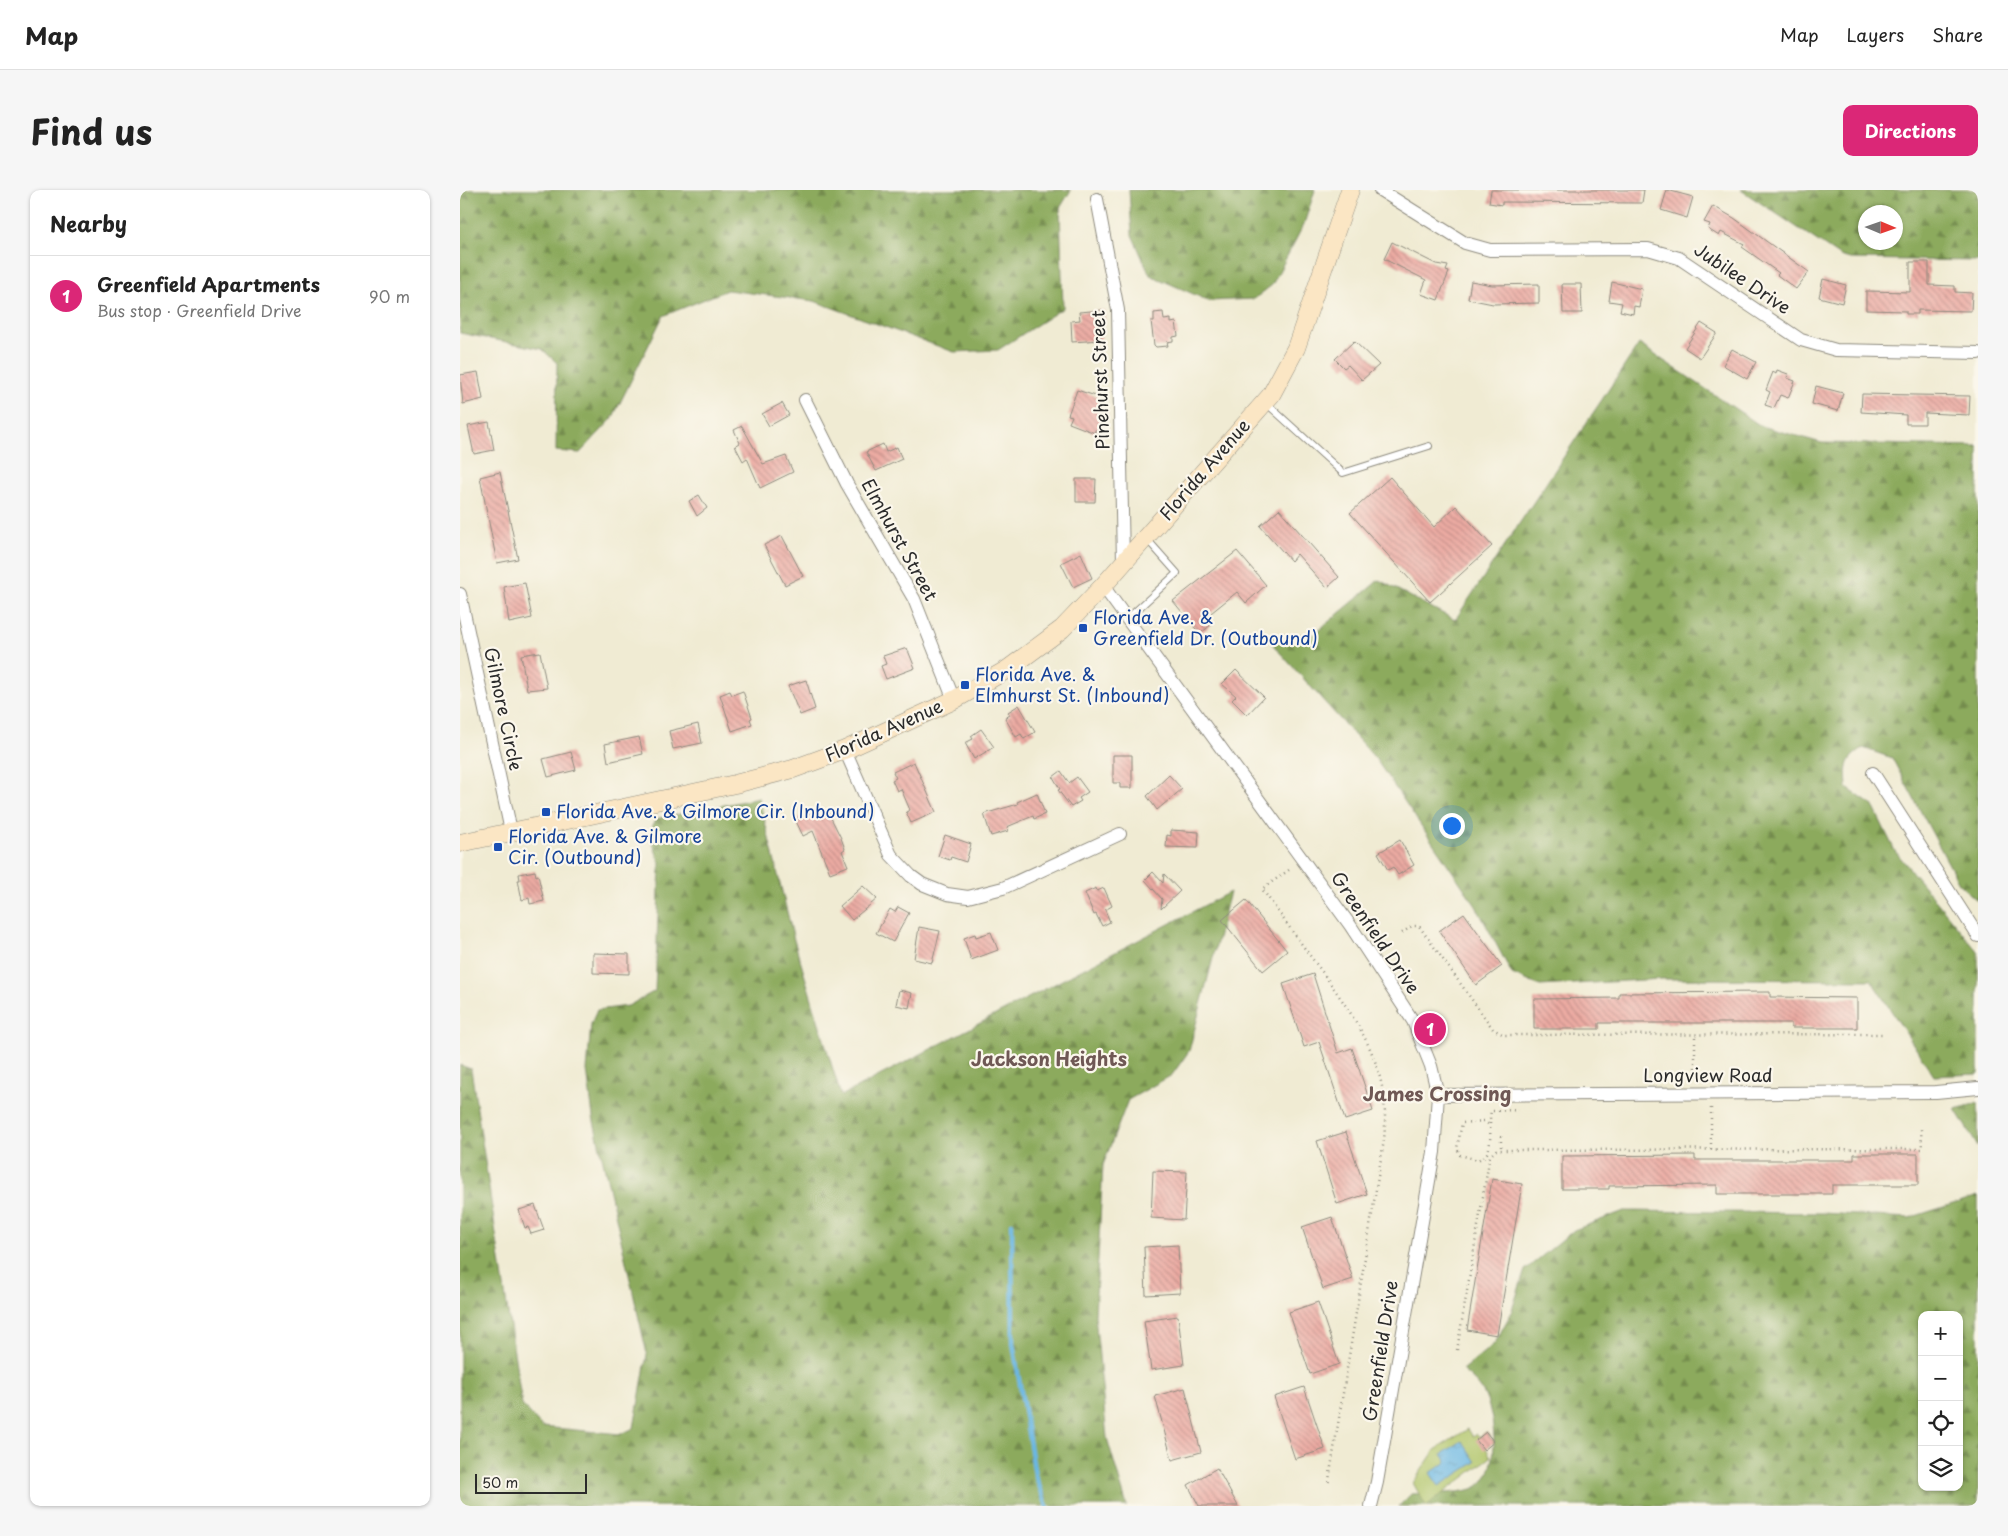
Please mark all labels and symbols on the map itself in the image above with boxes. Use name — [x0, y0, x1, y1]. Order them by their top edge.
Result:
north arrow — [1858, 205, 1903, 250]
street label: Jubilee Drive — [1689, 235, 1797, 320]
street label: Pinehurst Street — [1084, 310, 1115, 450]
street label: Florida Avenue — [1152, 412, 1256, 526]
street label: Elmhurst Street — [856, 473, 945, 605]
place label: Florida Ave. & Greenfield Dr. (Outbound) — [1093, 603, 1318, 651]
marker: Florida Ave. & Greenfield Dr. (Outbound) — [1077, 622, 1089, 634]
street label: Gilmore Circle — [478, 645, 531, 773]
place label: Florida Ave. & Elmhurst St. (Inbound) — [975, 660, 1170, 708]
marker: Florida Ave. & Elmhurst St. (Inbound) — [959, 679, 971, 691]
street label: Florida Avenue — [820, 691, 947, 768]
place label: Florida Ave. & Gilmore Cir. (Inbound) — [556, 797, 874, 824]
marker: Florida Ave. & Gilmore Cir. (Inbound) — [540, 806, 552, 818]
your location — [1439, 813, 1465, 839]
place label: Florida Ave. & Gilmore Cir. (Outbound) — [508, 822, 702, 870]
marker: Florida Ave. & Gilmore Cir. (Outbound) — [492, 841, 504, 853]
street label: Greenfield Drive — [1325, 866, 1427, 999]
pin: 1 — [1414, 1010, 1446, 1048]
district label: Jackson Heights — [971, 1044, 1127, 1072]
street label: Longview Road — [1643, 1061, 1773, 1088]
district label: James Crossing — [1363, 1079, 1511, 1107]
street label: Greenfield Drive — [1355, 1278, 1404, 1423]
scale bar — [475, 1471, 588, 1494]

